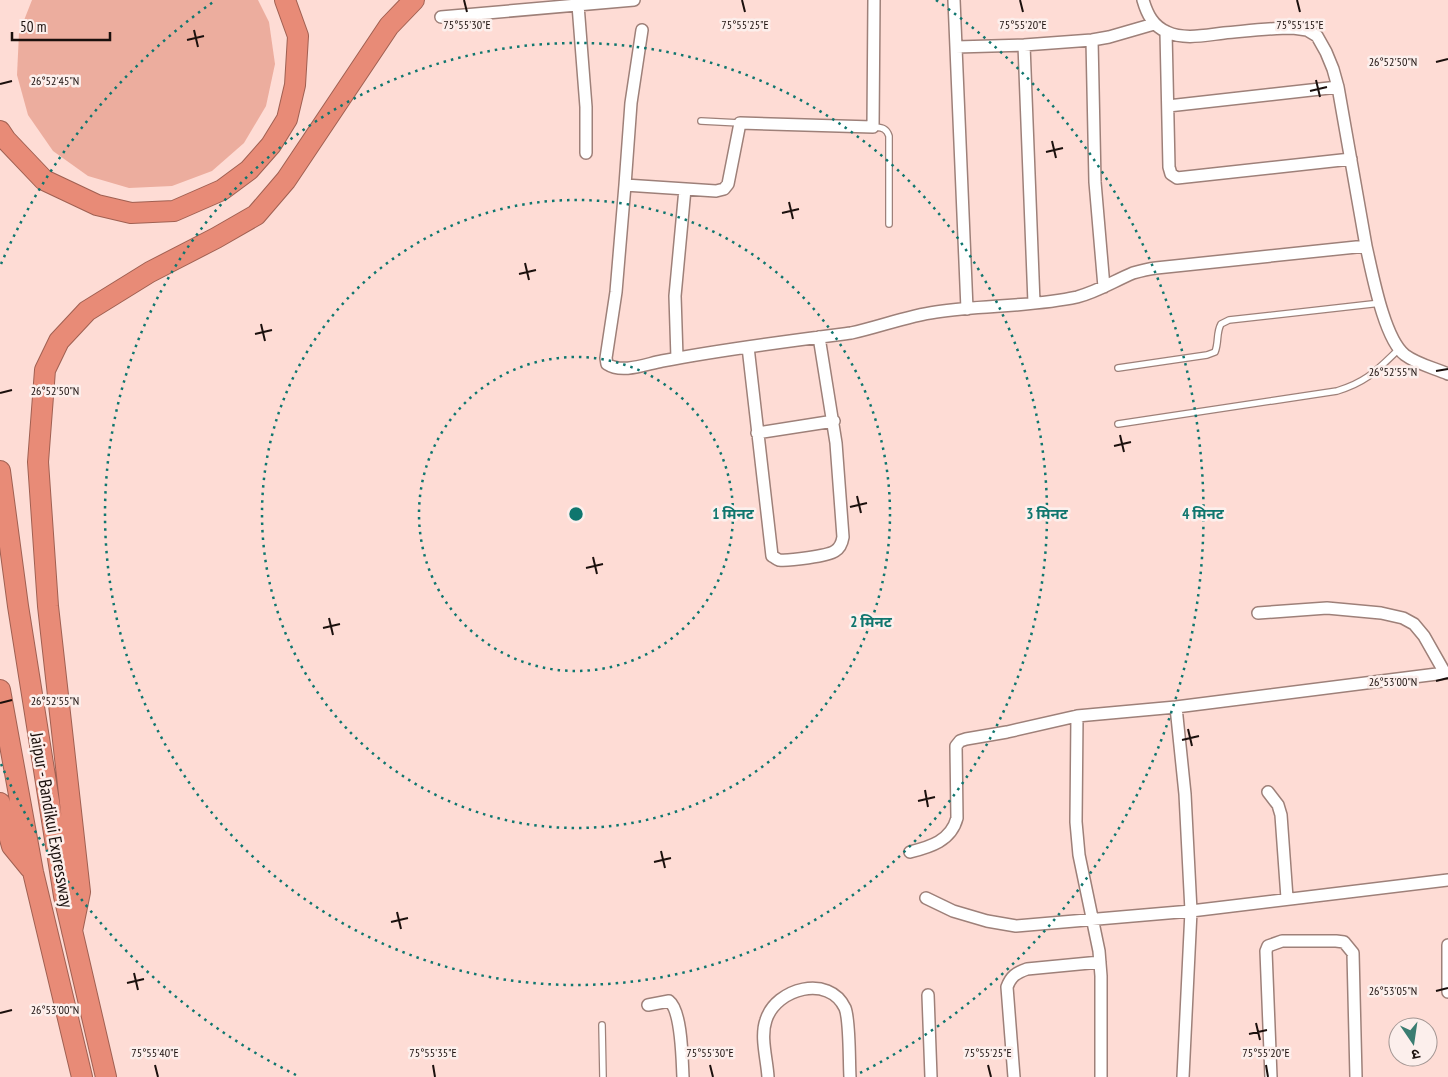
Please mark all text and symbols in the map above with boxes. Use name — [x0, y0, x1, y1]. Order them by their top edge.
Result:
scale bar — [12, 10, 110, 42]
text: 50 m — [20, 17, 46, 36]
text: 75°55'30"E — [443, 17, 491, 32]
text: 75°55'25"E — [721, 17, 769, 32]
text: 75°55'20"E — [999, 17, 1047, 32]
text: 75°55'15"E — [1276, 17, 1324, 32]
text: 26°52'50"N — [1369, 54, 1417, 69]
text: 26°52'45"N — [31, 73, 79, 88]
text: 26°52'55"N — [1369, 364, 1417, 379]
text: 26°52'50"N — [31, 383, 79, 398]
text: 1 मिनट — [712, 504, 755, 523]
text: 3 मिनट — [1026, 504, 1069, 523]
text: 4 मिनट — [1182, 504, 1225, 523]
centre of rings — [567, 505, 585, 523]
text: 2 मिनट — [850, 612, 893, 631]
text: 26°53'00"N — [1369, 674, 1417, 689]
text: 26°52'55"N — [31, 693, 79, 708]
street label: Jaipur - Bandikui Expressway — [25, 730, 79, 910]
text: 26°53'05"N — [1369, 983, 1417, 998]
text: 26°53'00"N — [31, 1002, 79, 1017]
north arrow — [1388, 1017, 1438, 1067]
text: 75°55'40"E — [131, 1045, 179, 1060]
text: 75°55'35"E — [409, 1045, 457, 1060]
text: 75°55'30"E — [686, 1045, 734, 1060]
text: 75°55'25"E — [964, 1045, 1012, 1060]
text: 75°55'20"E — [1242, 1045, 1290, 1060]
text: उ — [1409, 1045, 1422, 1065]

